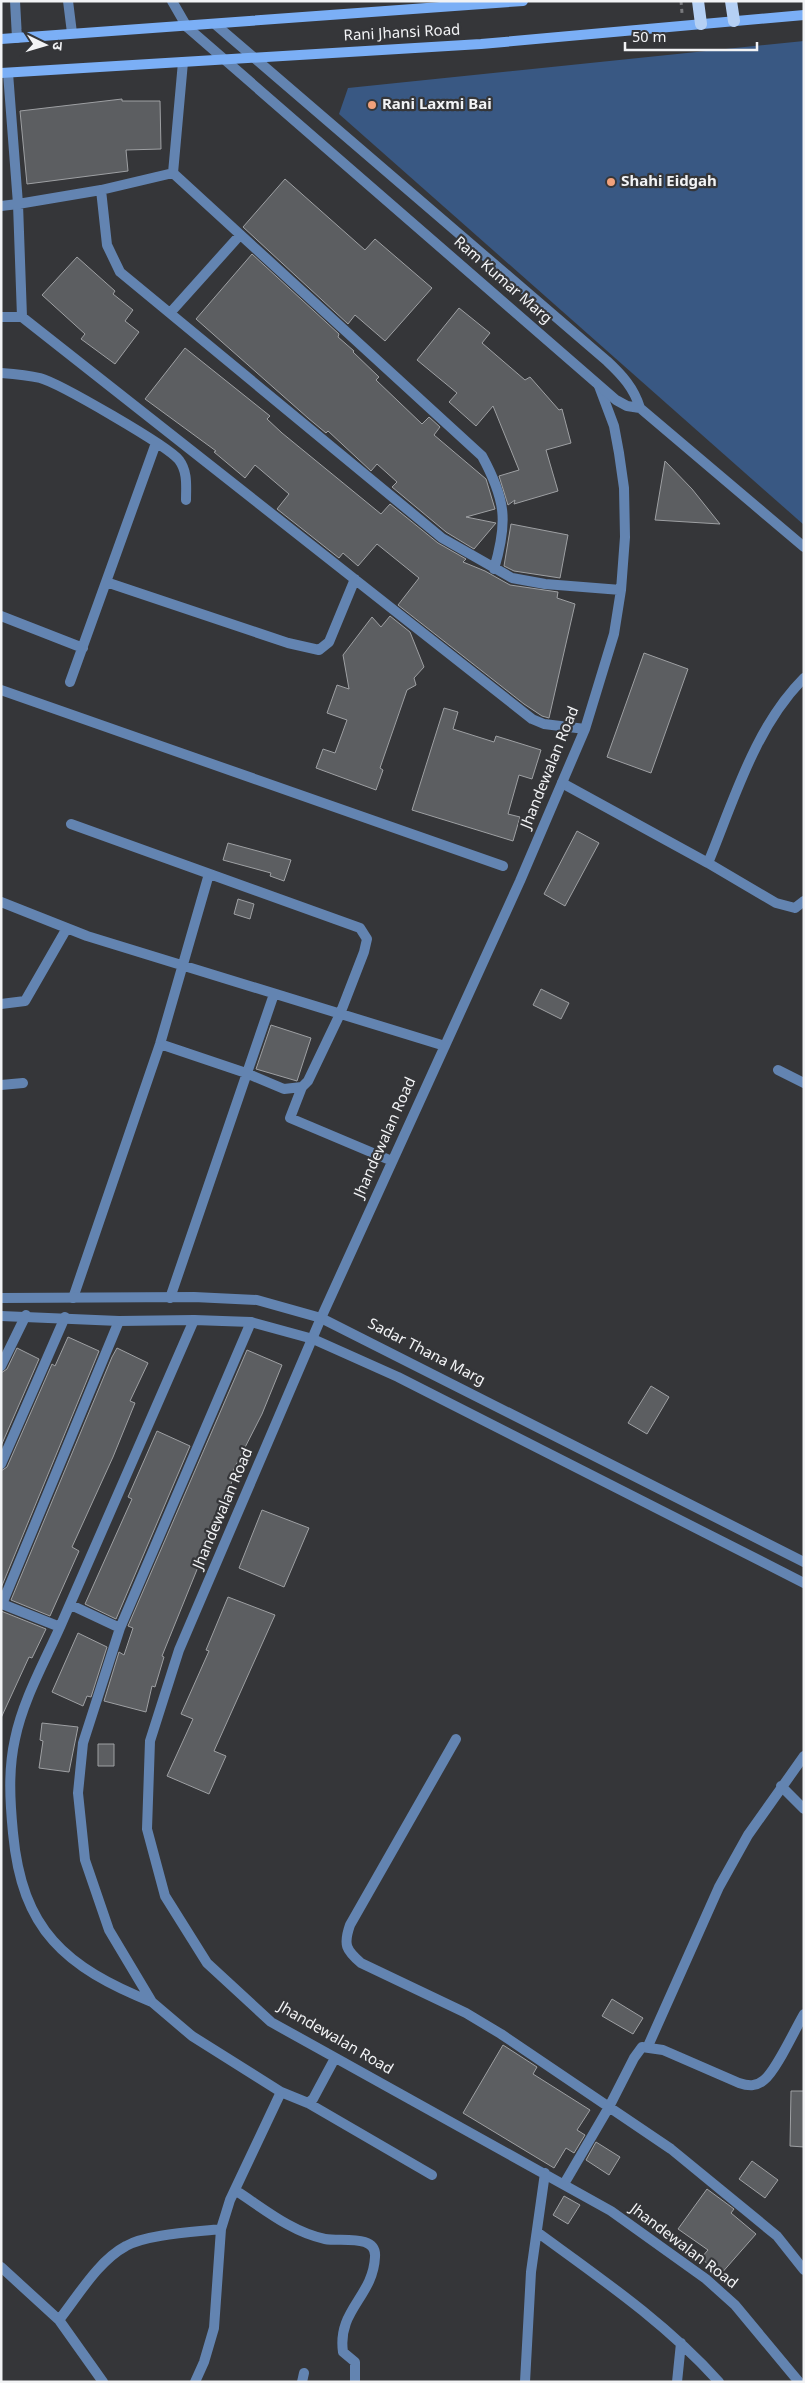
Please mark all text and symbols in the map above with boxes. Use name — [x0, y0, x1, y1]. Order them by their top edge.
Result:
north arrow — [20, 20, 70, 70]
scale bar — [625, 20, 758, 52]
street label: Rani Jhansi Road — [343, 21, 461, 47]
text: 50 m — [632, 29, 666, 48]
text: उ — [47, 41, 66, 52]
place label: Rani Laxmi Bai — [382, 96, 492, 115]
marker: Rani Laxmi Bai — [366, 99, 378, 111]
place label: Shahi Eidgah — [621, 173, 717, 192]
marker: Shahi Eidgah — [605, 176, 617, 188]
street label: Ram Kumar Marg — [449, 233, 555, 329]
street label: Jhandewalan Road — [517, 704, 584, 834]
street label: Jhandewalan Road — [350, 1075, 421, 1203]
street label: Sadar Thana Marg — [364, 1315, 488, 1391]
street label: Jhandewalan Road — [189, 1445, 258, 1574]
street label: Jhandewalan Road — [272, 1997, 396, 2080]
street label: Jhandewalan Road — [624, 2199, 741, 2294]

